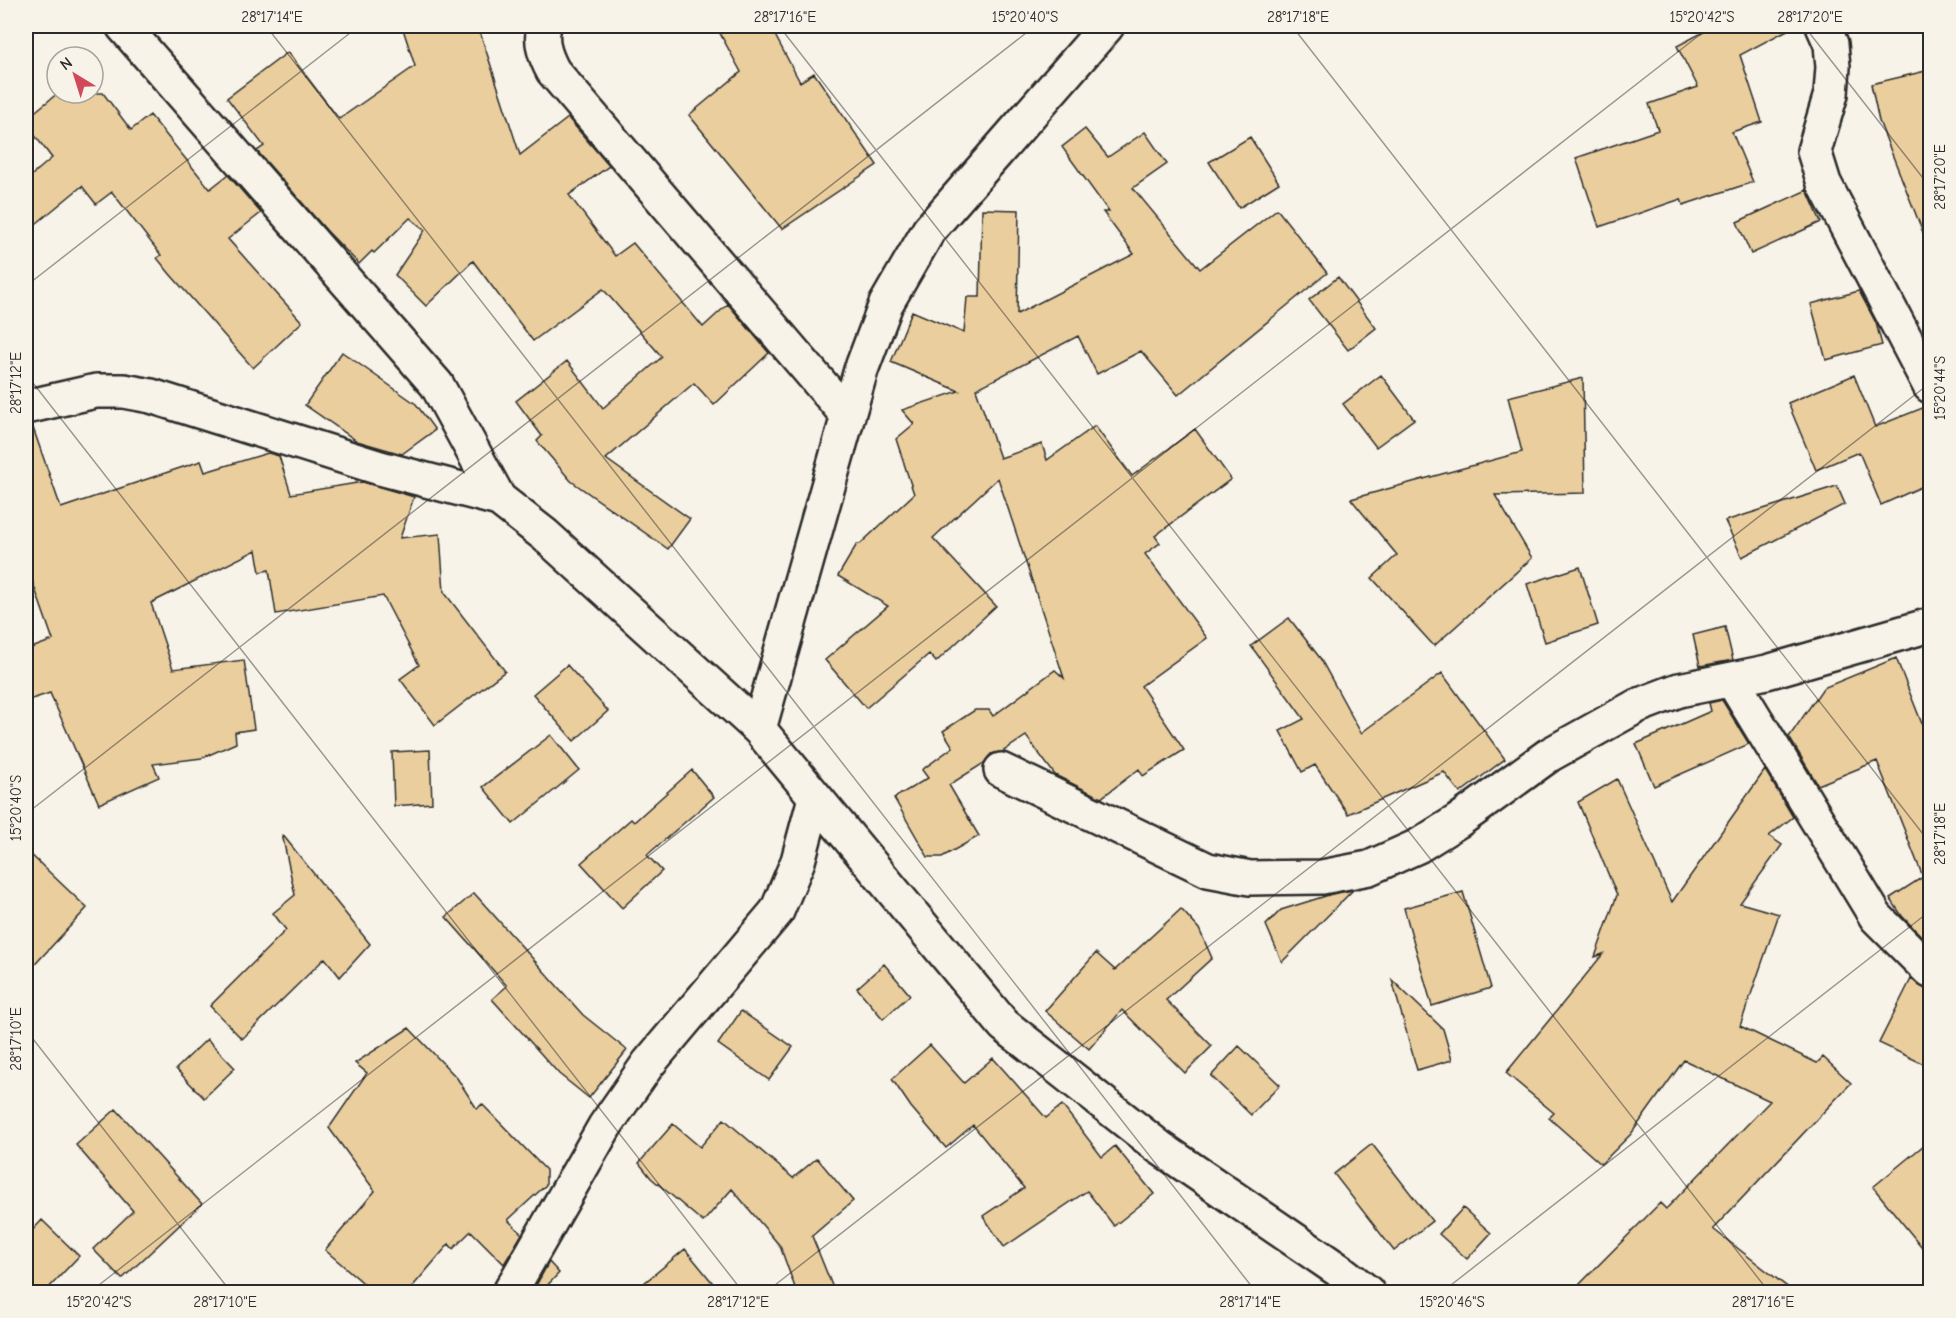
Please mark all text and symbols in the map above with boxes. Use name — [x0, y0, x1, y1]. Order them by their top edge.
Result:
text: 28°17'14"E — [241, 8, 303, 26]
text: 28°17'16"E — [754, 8, 816, 26]
text: 15°20'40"S — [992, 8, 1058, 26]
text: 28°17'18"E — [1267, 8, 1329, 26]
text: 15°20'42"S — [1669, 8, 1735, 26]
text: 28°17'20"E — [1777, 8, 1843, 26]
north arrow — [45, 45, 105, 105]
text: N — [57, 54, 76, 74]
text: 28°17'20"E — [1931, 144, 1949, 210]
text: 28°17'12"E — [7, 352, 25, 414]
text: 15°20'44"S — [1931, 356, 1949, 420]
text: 15°20'40"S — [7, 775, 25, 841]
text: 28°17'18"E — [1931, 803, 1949, 865]
text: 28°17'10"E — [7, 1007, 25, 1071]
text: 15°20'42"S — [66, 1293, 132, 1311]
text: 28°17'10"E — [193, 1293, 257, 1311]
text: 28°17'12"E — [707, 1293, 769, 1311]
text: 28°17'14"E — [1219, 1293, 1281, 1311]
text: 15°20'46"S — [1419, 1293, 1485, 1311]
text: 28°17'16"E — [1732, 1293, 1794, 1311]

